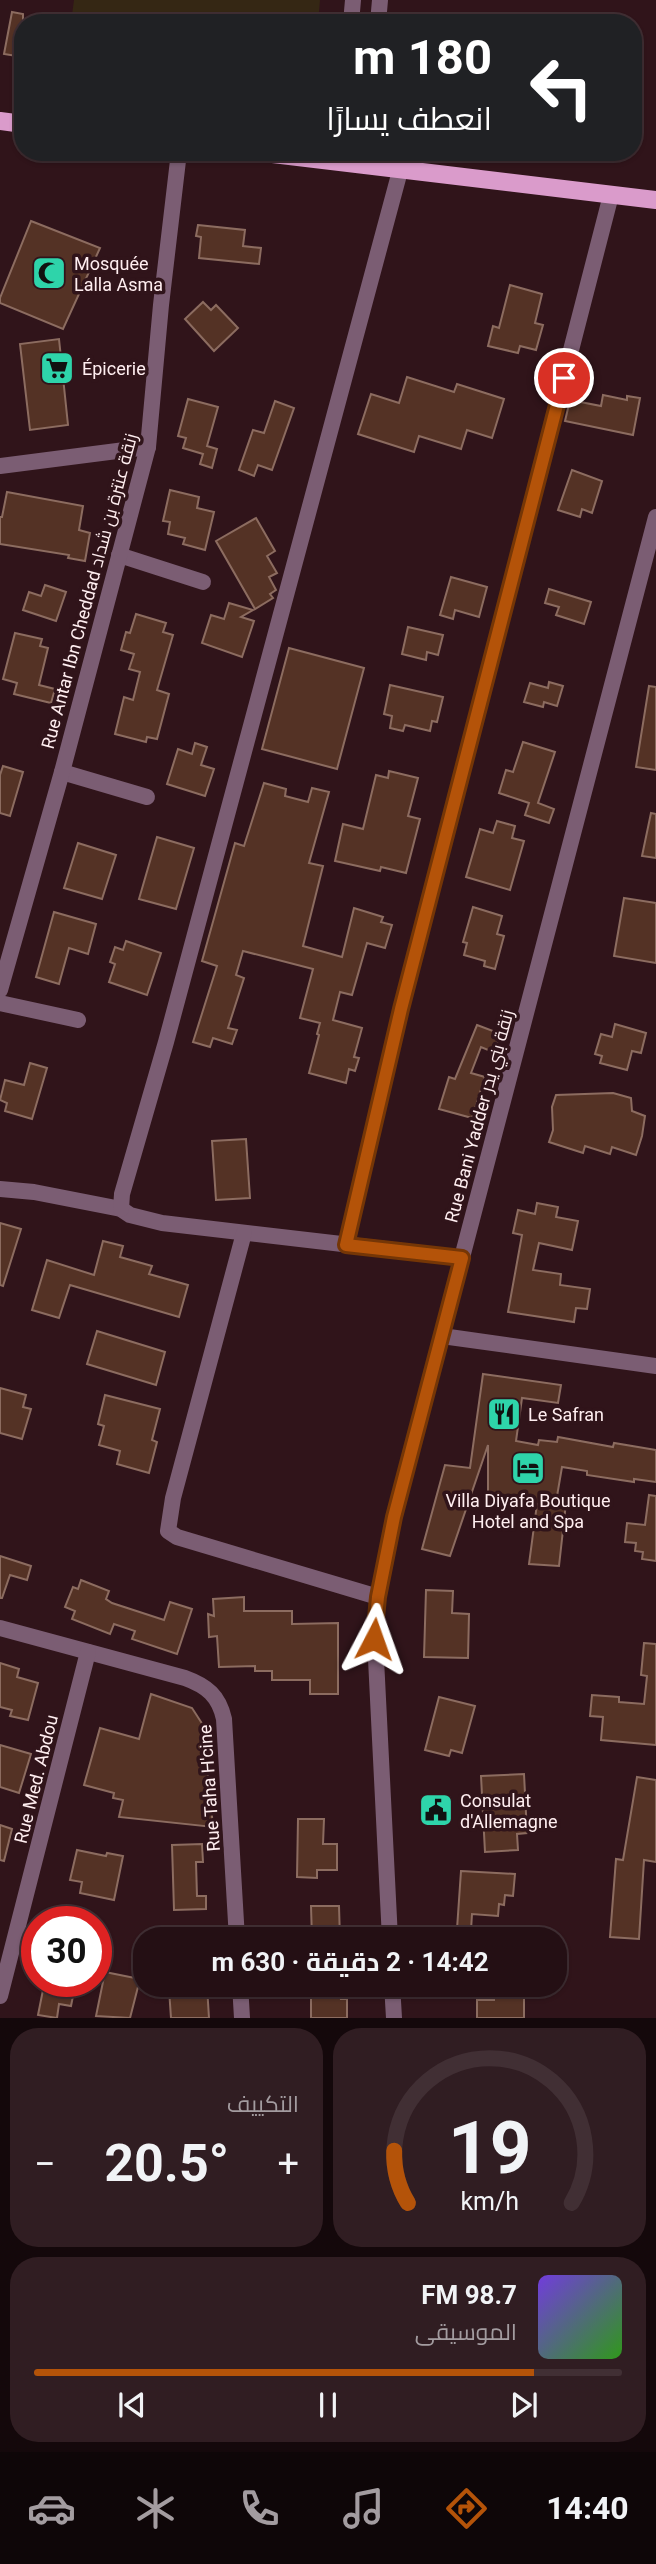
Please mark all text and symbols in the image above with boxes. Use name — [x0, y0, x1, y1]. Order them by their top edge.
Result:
text: 180 m — [353, 29, 492, 86]
icon: left — [516, 42, 607, 133]
text: انعطف يسارًا — [326, 100, 492, 138]
place label: Mosquée Lalla Asma — [74, 253, 163, 295]
mosque icon: Mosquée Lalla Asma — [30, 254, 68, 292]
pin — [534, 348, 594, 408]
supermarket icon: Épicerie — [38, 349, 76, 387]
place label: Épicerie — [82, 358, 146, 379]
icon: arrive — [545, 359, 583, 397]
street label: Rue Antar Ibn Cheddad زنقة عنترة بن شداد — [37, 431, 142, 751]
street label: Rue Bani Yadder زنقة بني يدر — [440, 1007, 521, 1226]
restaurant icon: Le Safran — [485, 1395, 523, 1433]
place label: Le Safran — [528, 1404, 604, 1425]
hotel icon: Villa Diyafa Boutique Hotel and Spa — [509, 1449, 547, 1487]
place label: Villa Diyafa Boutique Hotel and Spa — [445, 1490, 611, 1532]
position arrow — [337, 1602, 411, 1676]
street label: Rue Med. Abdou — [10, 1712, 62, 1846]
street label: Rue Taha H'cine — [194, 1724, 224, 1852]
place label: Consulat d'Allemagne — [460, 1790, 557, 1832]
public building icon: Consulat d'Allemagne — [417, 1791, 455, 1829]
speed limit sign: 30 — [21, 1906, 112, 1997]
text: 14:42 · 2 دقيقة · 630 m — [211, 1947, 489, 1977]
text: التكييف — [227, 2091, 299, 2118]
text: 19 — [448, 2106, 531, 2192]
text: 20.5° — [104, 2133, 229, 2194]
text: − — [34, 2142, 56, 2186]
text: + — [277, 2142, 299, 2186]
text: km/h — [460, 2187, 519, 2216]
text: 98.7 FM — [421, 2280, 517, 2310]
text: الموسيقى — [415, 2319, 517, 2346]
icon: previous — [113, 2386, 151, 2424]
icon: pause — [309, 2386, 347, 2424]
icon: next — [505, 2386, 543, 2424]
icon: car — [27, 2484, 76, 2533]
icon: climate — [131, 2484, 180, 2533]
icon: phone — [235, 2484, 284, 2533]
icon: music — [339, 2484, 388, 2533]
icon: directions — [442, 2484, 491, 2533]
text: 14:40 — [546, 2489, 629, 2527]

